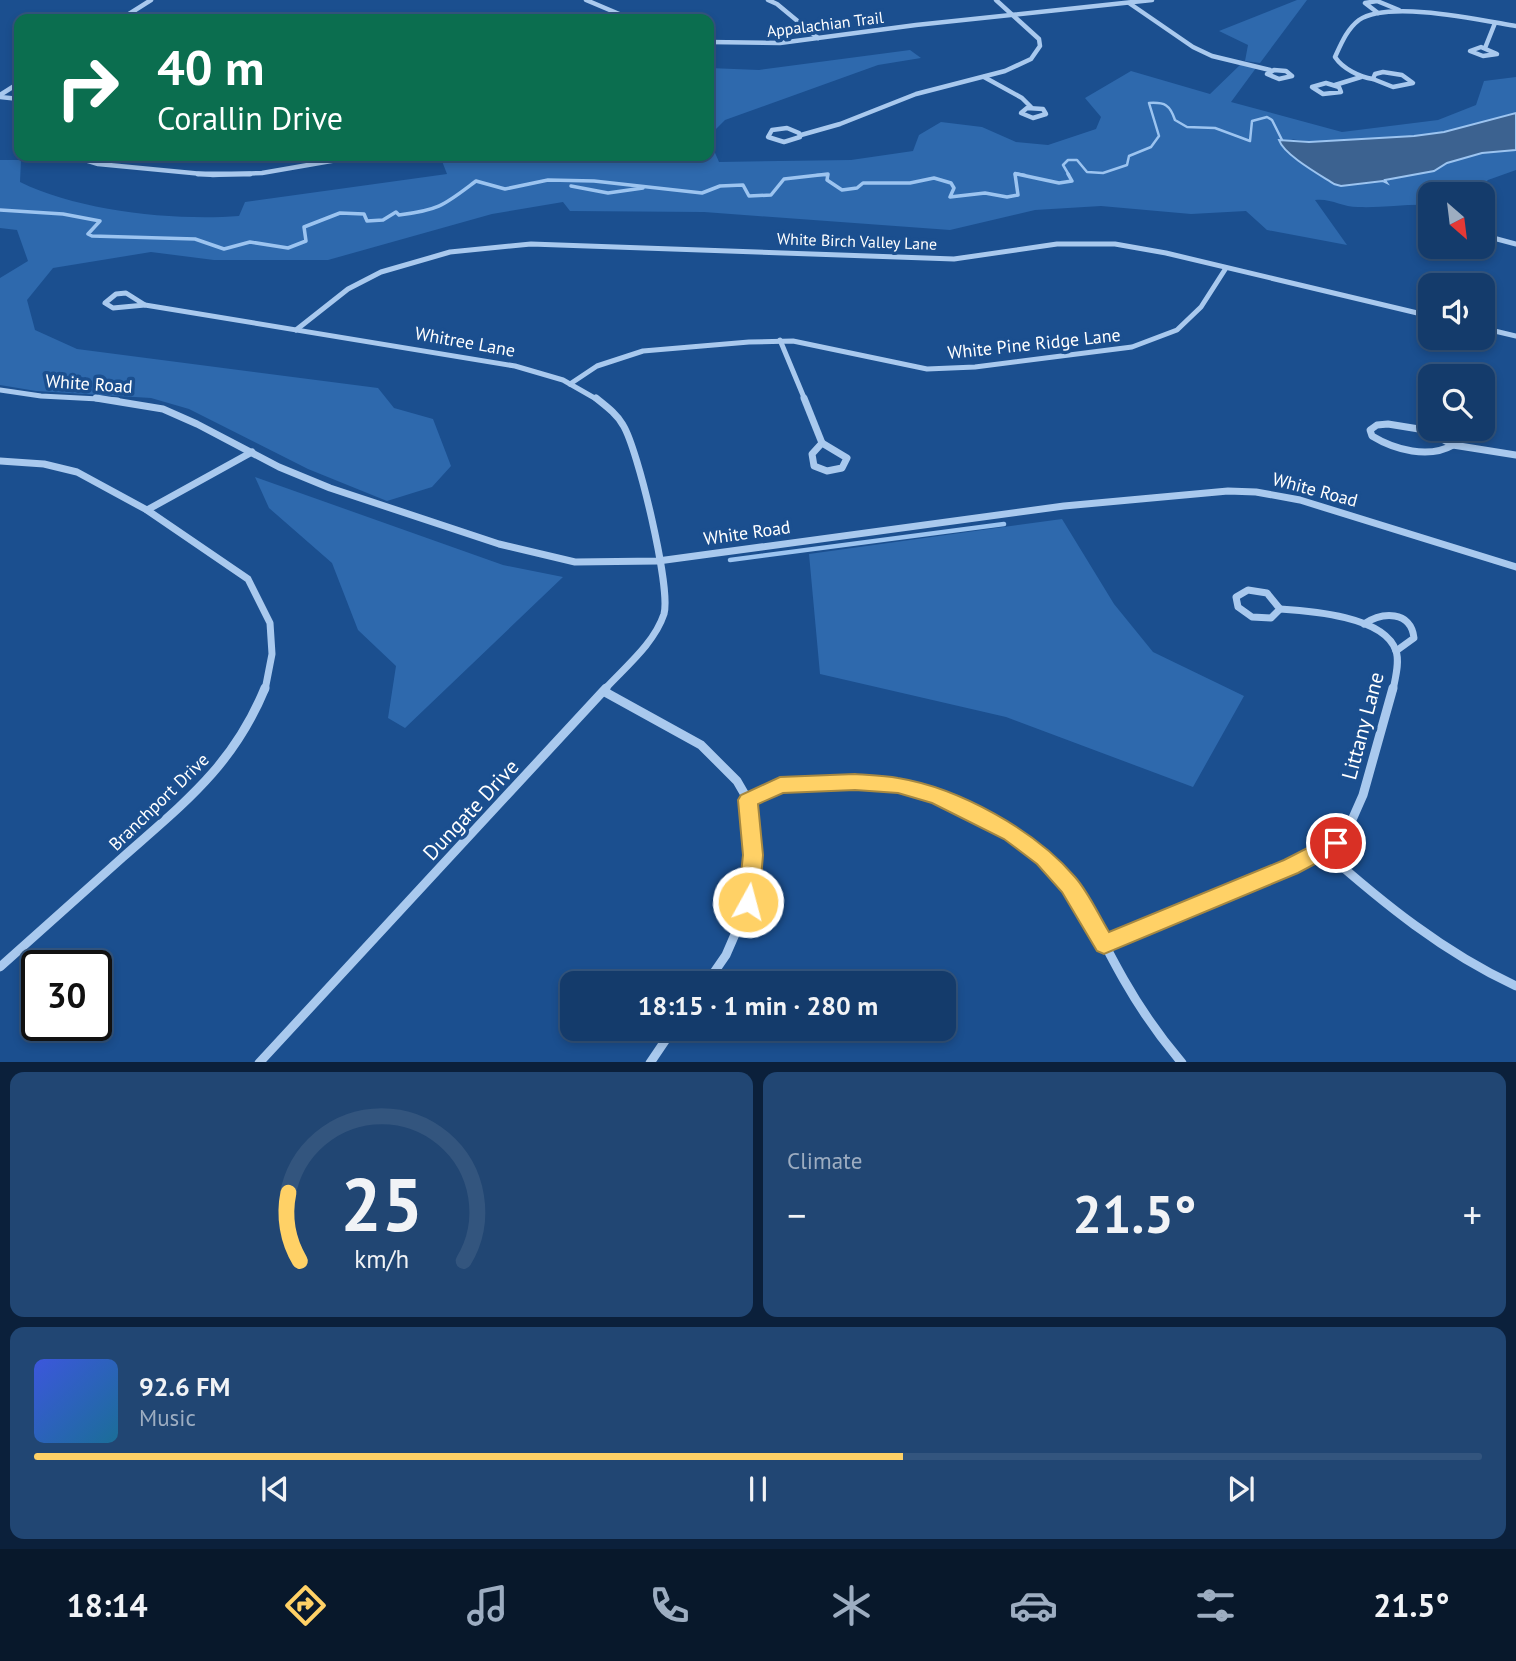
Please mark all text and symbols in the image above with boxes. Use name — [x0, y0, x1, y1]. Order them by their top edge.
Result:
street label: Appalachian Trail — [765, 7, 885, 41]
text: 40 m — [157, 35, 264, 99]
icon: right — [42, 42, 133, 133]
text: Corallin Drive — [157, 97, 343, 139]
north arrow — [1418, 182, 1494, 259]
map controls — [1418, 182, 1495, 441]
street label: White Birch Valley Lane — [777, 228, 937, 254]
button: sound — [1418, 273, 1495, 350]
street label: Whitree Lane — [413, 321, 517, 362]
street label: White Pine Ridge Lane — [946, 323, 1122, 364]
button: search — [1418, 364, 1495, 441]
street label: White Road — [45, 369, 134, 398]
street label: White Road — [1270, 467, 1360, 512]
street label: White Road — [702, 515, 792, 550]
street label: Littany Lane — [1335, 669, 1390, 783]
street label: Branchport Drive — [104, 748, 214, 855]
street label: Dungate Drive — [417, 753, 524, 866]
pin — [1306, 813, 1366, 873]
icon: arrive — [1317, 824, 1355, 862]
position arrow — [711, 865, 785, 939]
speed limit sign: 30 — [21, 950, 112, 1041]
text: 18:15 · 1 min · 280 m — [638, 989, 878, 1022]
text: Climate — [787, 1146, 862, 1175]
text: 25 — [340, 1157, 423, 1251]
text: 21.5° — [1073, 1180, 1196, 1247]
text: − — [787, 1190, 806, 1239]
text: + — [1463, 1190, 1482, 1239]
text: km/h — [354, 1242, 409, 1274]
text: 92.6 FM — [139, 1370, 230, 1403]
text: Music — [139, 1403, 196, 1432]
icon: previous — [256, 1470, 294, 1508]
icon: pause — [739, 1470, 777, 1508]
icon: next — [1222, 1470, 1260, 1508]
icon: directions — [281, 1581, 330, 1630]
icon: music — [463, 1581, 512, 1630]
icon: phone — [645, 1581, 694, 1630]
icon: climate — [827, 1581, 876, 1630]
icon: car — [1009, 1581, 1058, 1630]
icon: filters — [1191, 1581, 1240, 1630]
text: 18:14 — [67, 1584, 148, 1626]
text: 21.5° — [1373, 1584, 1449, 1626]

